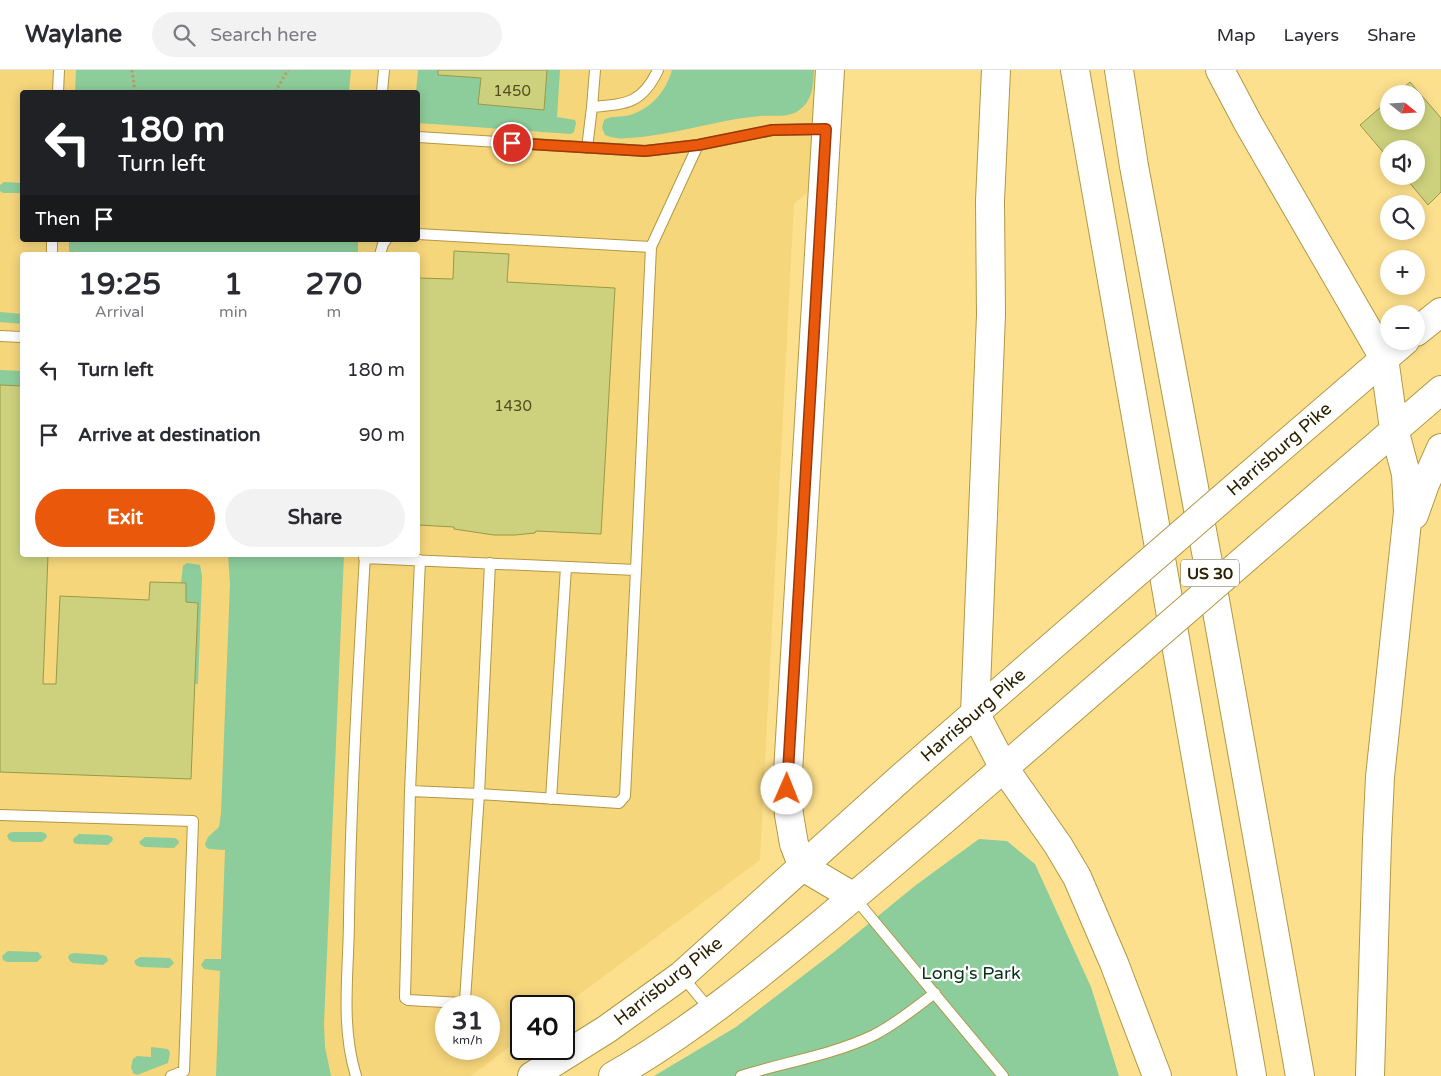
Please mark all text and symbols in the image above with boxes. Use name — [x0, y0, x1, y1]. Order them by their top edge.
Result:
search box — [152, 12, 502, 57]
text: Waylane — [25, 20, 122, 49]
icon: search — [170, 21, 198, 49]
text: Search here — [210, 24, 317, 46]
text: Map — [1217, 24, 1256, 46]
text: Layers — [1284, 24, 1339, 46]
text: Share — [1367, 24, 1416, 46]
house number: 1450 — [493, 82, 531, 100]
north arrow — [1380, 85, 1425, 130]
map controls — [1380, 85, 1425, 350]
text: 180 m — [118, 109, 225, 151]
icon: left — [35, 110, 100, 175]
pin — [491, 122, 533, 164]
icon: arrive — [498, 129, 526, 157]
button: sound — [1380, 140, 1425, 185]
text: Turn left — [118, 151, 206, 177]
button: search — [1380, 195, 1425, 240]
icon: arrive — [90, 205, 118, 233]
text: Then — [35, 208, 80, 230]
button: + — [1380, 250, 1425, 295]
text: 19:25 — [78, 266, 161, 303]
text: 1 — [224, 266, 243, 303]
text: 270 — [306, 266, 362, 303]
text: Arrival — [95, 302, 144, 322]
text: min — [219, 302, 248, 322]
text: m — [326, 302, 341, 322]
button: − — [1380, 305, 1425, 350]
icon: left — [35, 356, 63, 384]
text: Turn left — [78, 359, 154, 381]
text: 180 m — [347, 359, 405, 381]
house number: 1430 — [494, 397, 532, 415]
street label: Harrisburg Pike — [1222, 397, 1336, 501]
icon: arrive — [35, 421, 63, 449]
text: Arrive at destination — [78, 424, 261, 446]
text: 90 m — [359, 424, 405, 446]
button: Exit — [35, 489, 215, 547]
button: Share — [225, 489, 405, 547]
road number: US 30 — [1181, 559, 1239, 586]
street label: Harrisburg Pike — [916, 663, 1030, 767]
position arrow — [760, 762, 812, 814]
street label: Harrisburg Pike — [609, 932, 727, 1030]
park label: Long's Park — [921, 962, 1021, 984]
speed limit sign: 40 — [510, 995, 575, 1060]
text: 31 — [452, 1006, 483, 1036]
text: km/h — [452, 1033, 483, 1047]

